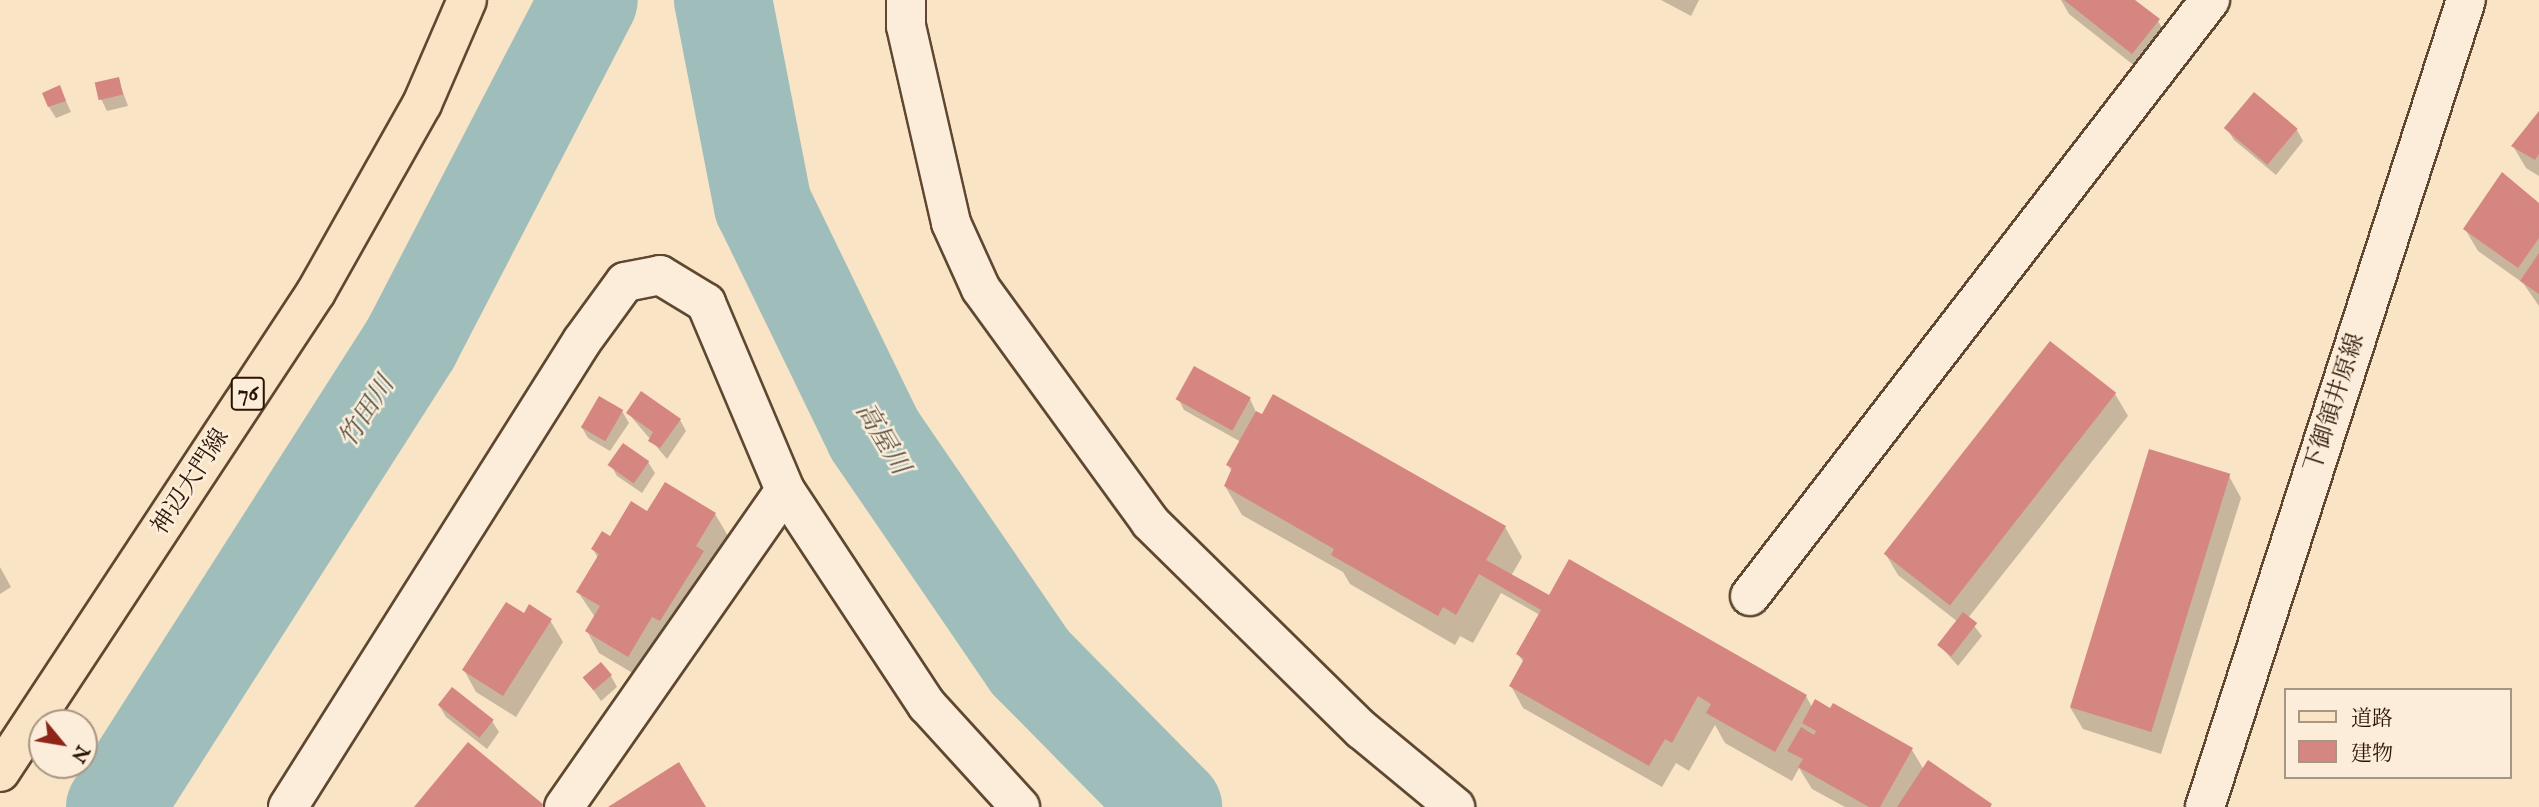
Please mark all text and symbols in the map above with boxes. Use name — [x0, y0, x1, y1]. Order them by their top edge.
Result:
street label: 下御領井原線 — [2299, 330, 2371, 476]
water label: 竹田川 — [333, 371, 401, 453]
road number: 76 — [230, 374, 266, 414]
water label: 高屋川 — [849, 398, 915, 480]
street label: 神辺大門線 — [146, 424, 236, 540]
legend — [2284, 688, 2511, 779]
text: 道路 — [2351, 706, 2393, 733]
north arrow — [28, 709, 98, 779]
text: N — [65, 740, 94, 767]
text: 建物 — [2351, 741, 2393, 768]

